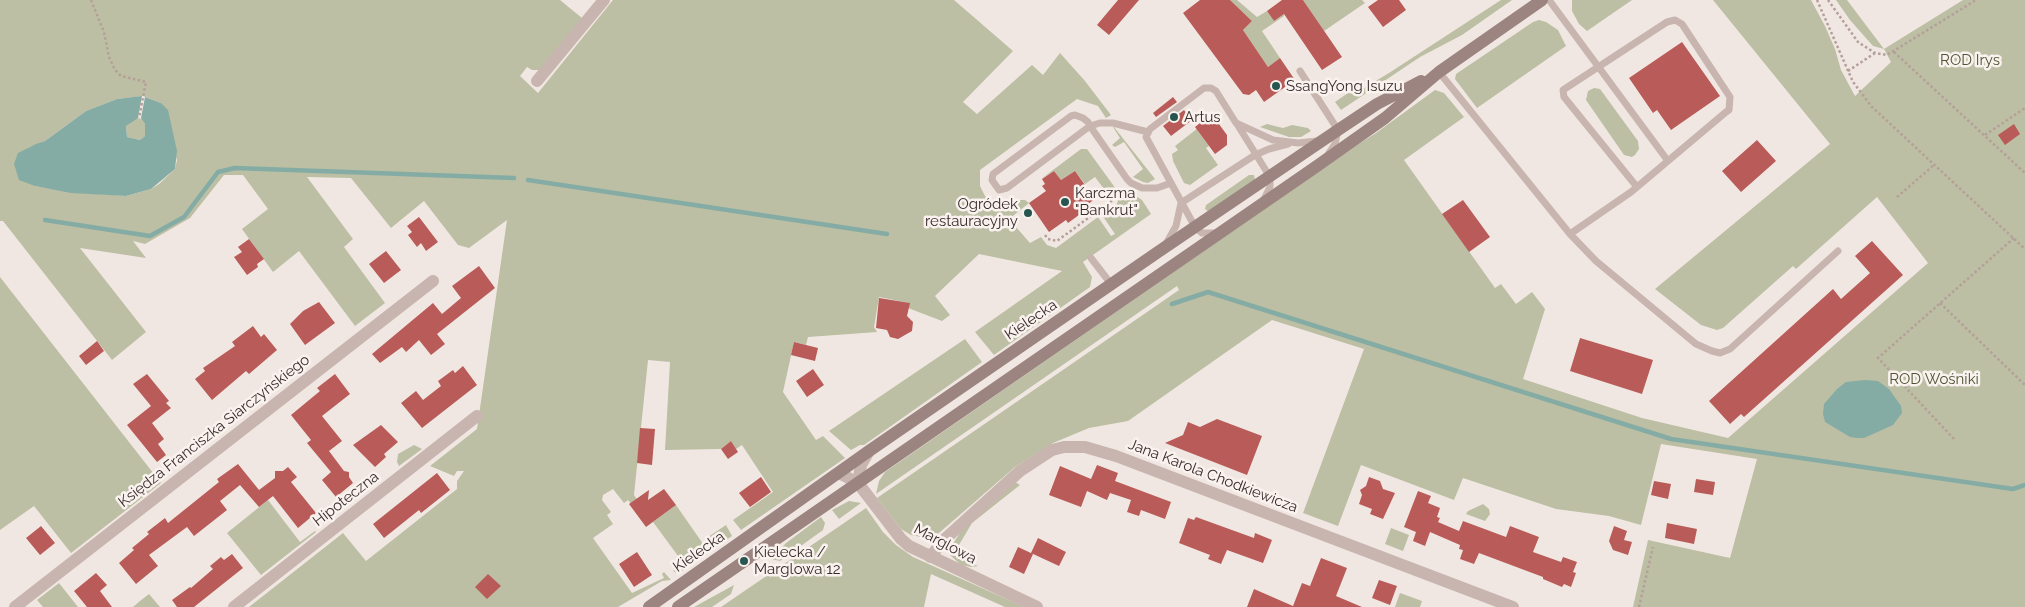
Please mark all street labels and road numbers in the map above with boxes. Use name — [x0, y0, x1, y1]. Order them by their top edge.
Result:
street label: Kielecka — [1002, 296, 1060, 344]
street label: Księdza Franciszka Siarczyńskiego — [115, 351, 313, 511]
street label: Jana Karola Chodkiewicza — [1126, 435, 1300, 517]
street label: Hipoteczna — [309, 468, 383, 530]
street label: Marglowa — [911, 520, 979, 568]
street label: Kielecka — [670, 528, 728, 576]

